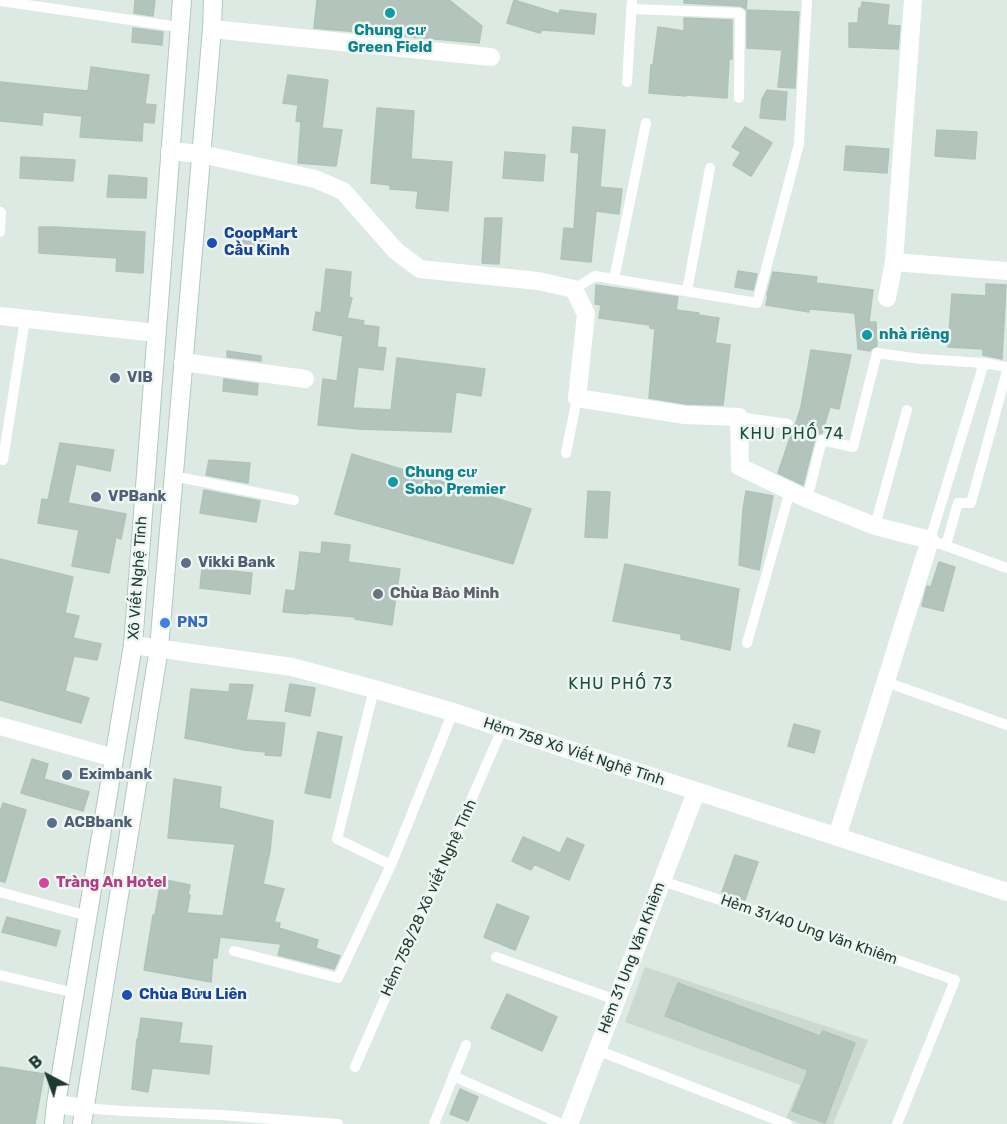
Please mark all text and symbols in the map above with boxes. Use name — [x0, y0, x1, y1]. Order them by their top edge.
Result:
marker: Chung cư Green Field — [383, 6, 397, 20]
place label: Chung cư Green Field — [348, 22, 432, 57]
place label: CoopMart Cầu Kinh — [224, 225, 297, 260]
marker: CoopMart Cầu Kinh — [205, 236, 219, 250]
place label: nhà riêng — [879, 326, 950, 344]
marker: nhà riêng — [860, 328, 874, 342]
place label: VIB — [127, 369, 153, 387]
marker: VIB — [108, 371, 122, 385]
district label: KHU PHỐ 74 — [739, 424, 845, 444]
place label: Chung cư Soho Premier — [405, 464, 506, 499]
marker: Chung cư Soho Premier — [386, 475, 400, 489]
place label: VPBank — [108, 488, 166, 506]
marker: VPBank — [89, 490, 103, 504]
street label: Xô Viết Nghệ Tĩnh — [125, 516, 151, 640]
place label: Vikki Bank — [198, 554, 275, 572]
marker: Vikki Bank — [179, 556, 193, 570]
place label: Chùa Bảo Minh — [390, 585, 499, 603]
marker: Chùa Bảo Minh — [371, 587, 385, 601]
place label: PNJ — [177, 614, 208, 632]
marker: PNJ — [158, 616, 172, 630]
district label: KHU PHỐ 73 — [568, 674, 674, 694]
street label: Hẻm 758 Xô Viết Nghệ Tĩnh — [481, 714, 667, 790]
place label: Eximbank — [79, 766, 152, 784]
marker: Eximbank — [60, 768, 74, 782]
street label: Hẻm 758/28 Xô viết Nghệ Tĩnh — [377, 797, 481, 999]
place label: ACBbank — [64, 814, 132, 832]
marker: ACBbank — [45, 816, 59, 830]
place label: Tràng An Hotel — [56, 874, 167, 892]
marker: Tràng An Hotel — [37, 876, 51, 890]
street label: Hẻm 31 Ung Văn Khiêm — [595, 880, 669, 1036]
street label: Hẻm 31/40 Ung Văn Khiêm — [718, 891, 900, 969]
place label: Chùa Bửu Liên — [139, 986, 247, 1004]
marker: Chùa Bửu Liên — [120, 988, 134, 1002]
north arrow — [18, 1046, 78, 1106]
text: B — [25, 1051, 46, 1073]

